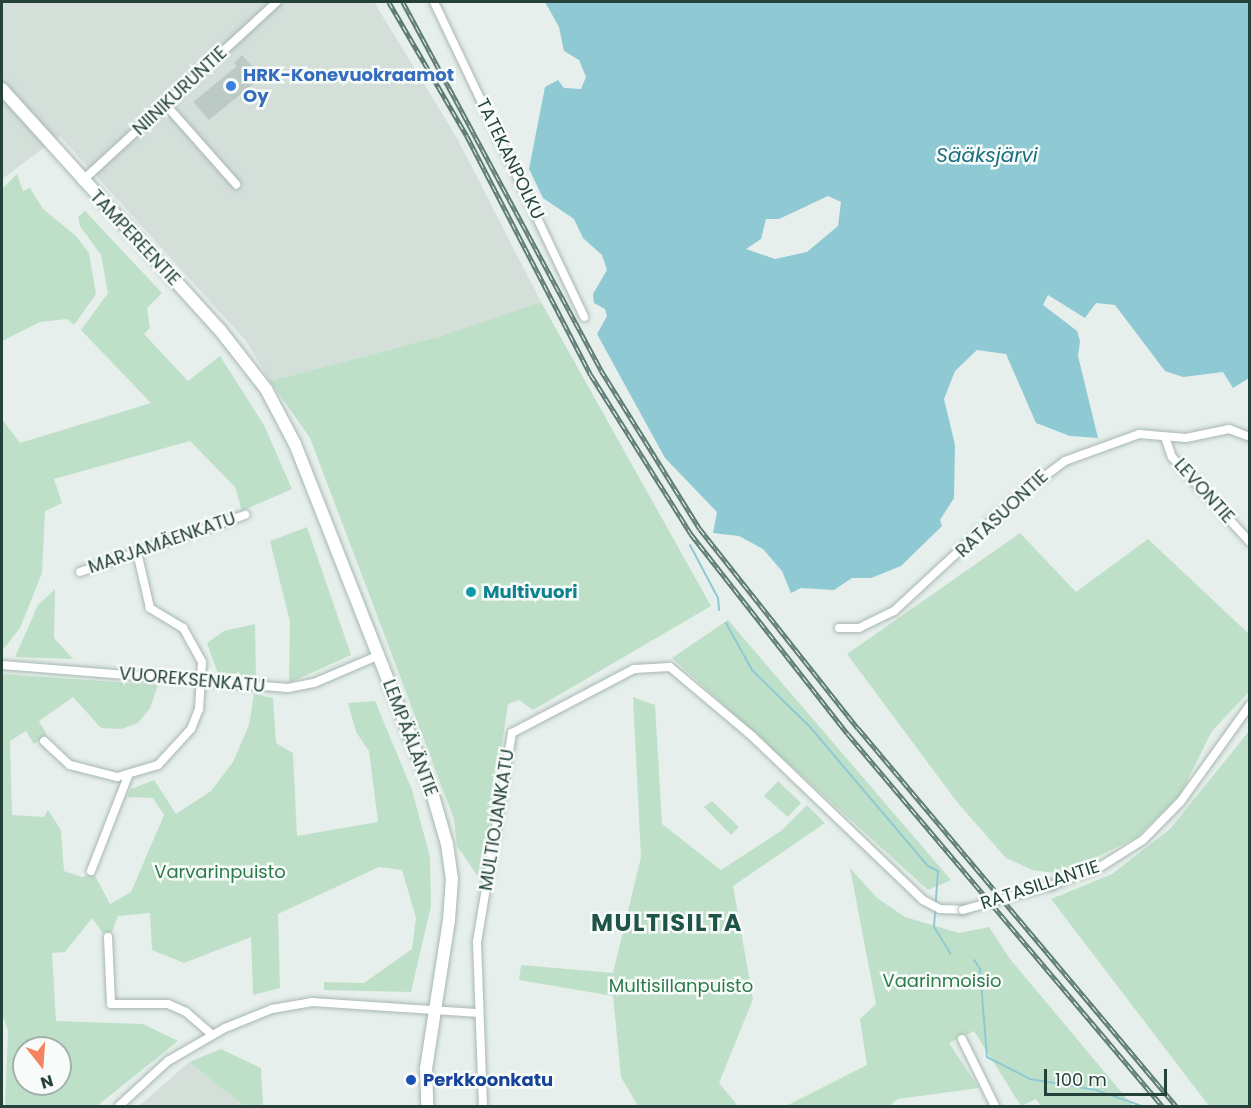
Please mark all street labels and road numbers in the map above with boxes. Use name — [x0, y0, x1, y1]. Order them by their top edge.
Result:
street label: NIINIKURUNTIE — [129, 42, 231, 140]
street label: TATEKANPOLKU — [471, 95, 549, 223]
street label: TAMPEREENTIE — [85, 186, 185, 290]
street label: LEVONTIE — [1169, 454, 1239, 528]
street label: RATASUONTIE — [952, 466, 1052, 562]
street label: MARJAMÄENKATU — [85, 508, 239, 578]
street label: VUOREKSENKATU — [118, 663, 266, 697]
street label: LEMPÄÄLÄNTIE — [378, 677, 442, 799]
street label: MULTIOJANKATU — [475, 748, 519, 892]
street label: RATASILLANTIE — [978, 856, 1102, 914]

